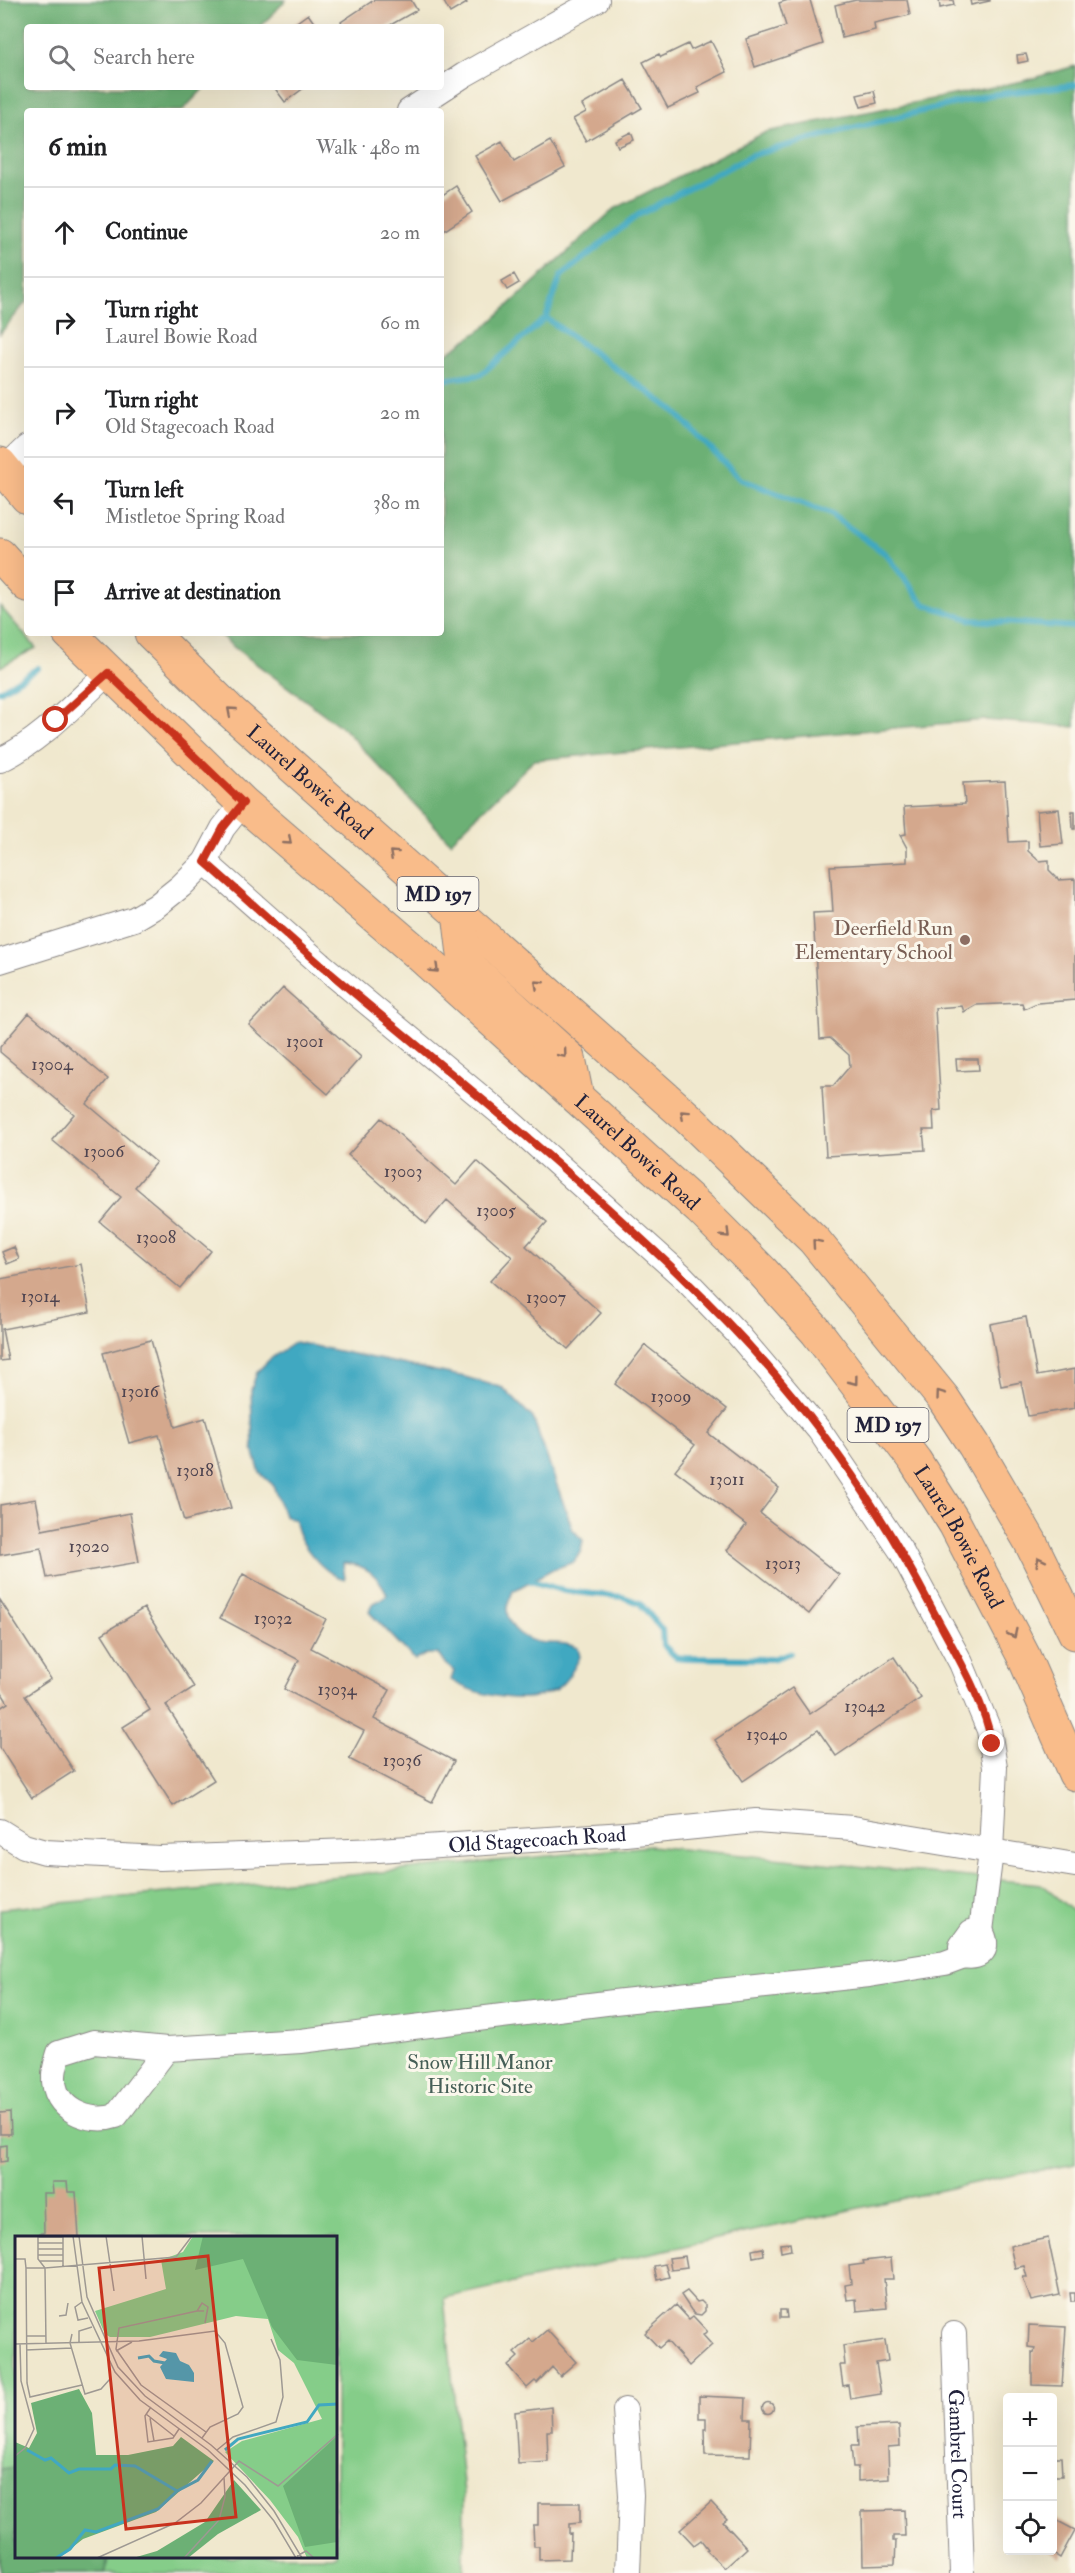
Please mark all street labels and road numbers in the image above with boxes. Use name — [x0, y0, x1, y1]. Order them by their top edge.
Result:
street label: Laurel Bowie Road — [241, 719, 379, 846]
road number: MD 197 — [398, 877, 478, 911]
street label: Laurel Bowie Road — [569, 1088, 706, 1216]
road number: MD 197 — [848, 1408, 928, 1442]
street label: Laurel Bowie Road — [908, 1460, 1010, 1614]
street label: Old Stagecoach Road — [447, 1820, 628, 1859]
street label: Gambrel Court — [942, 2388, 974, 2520]

